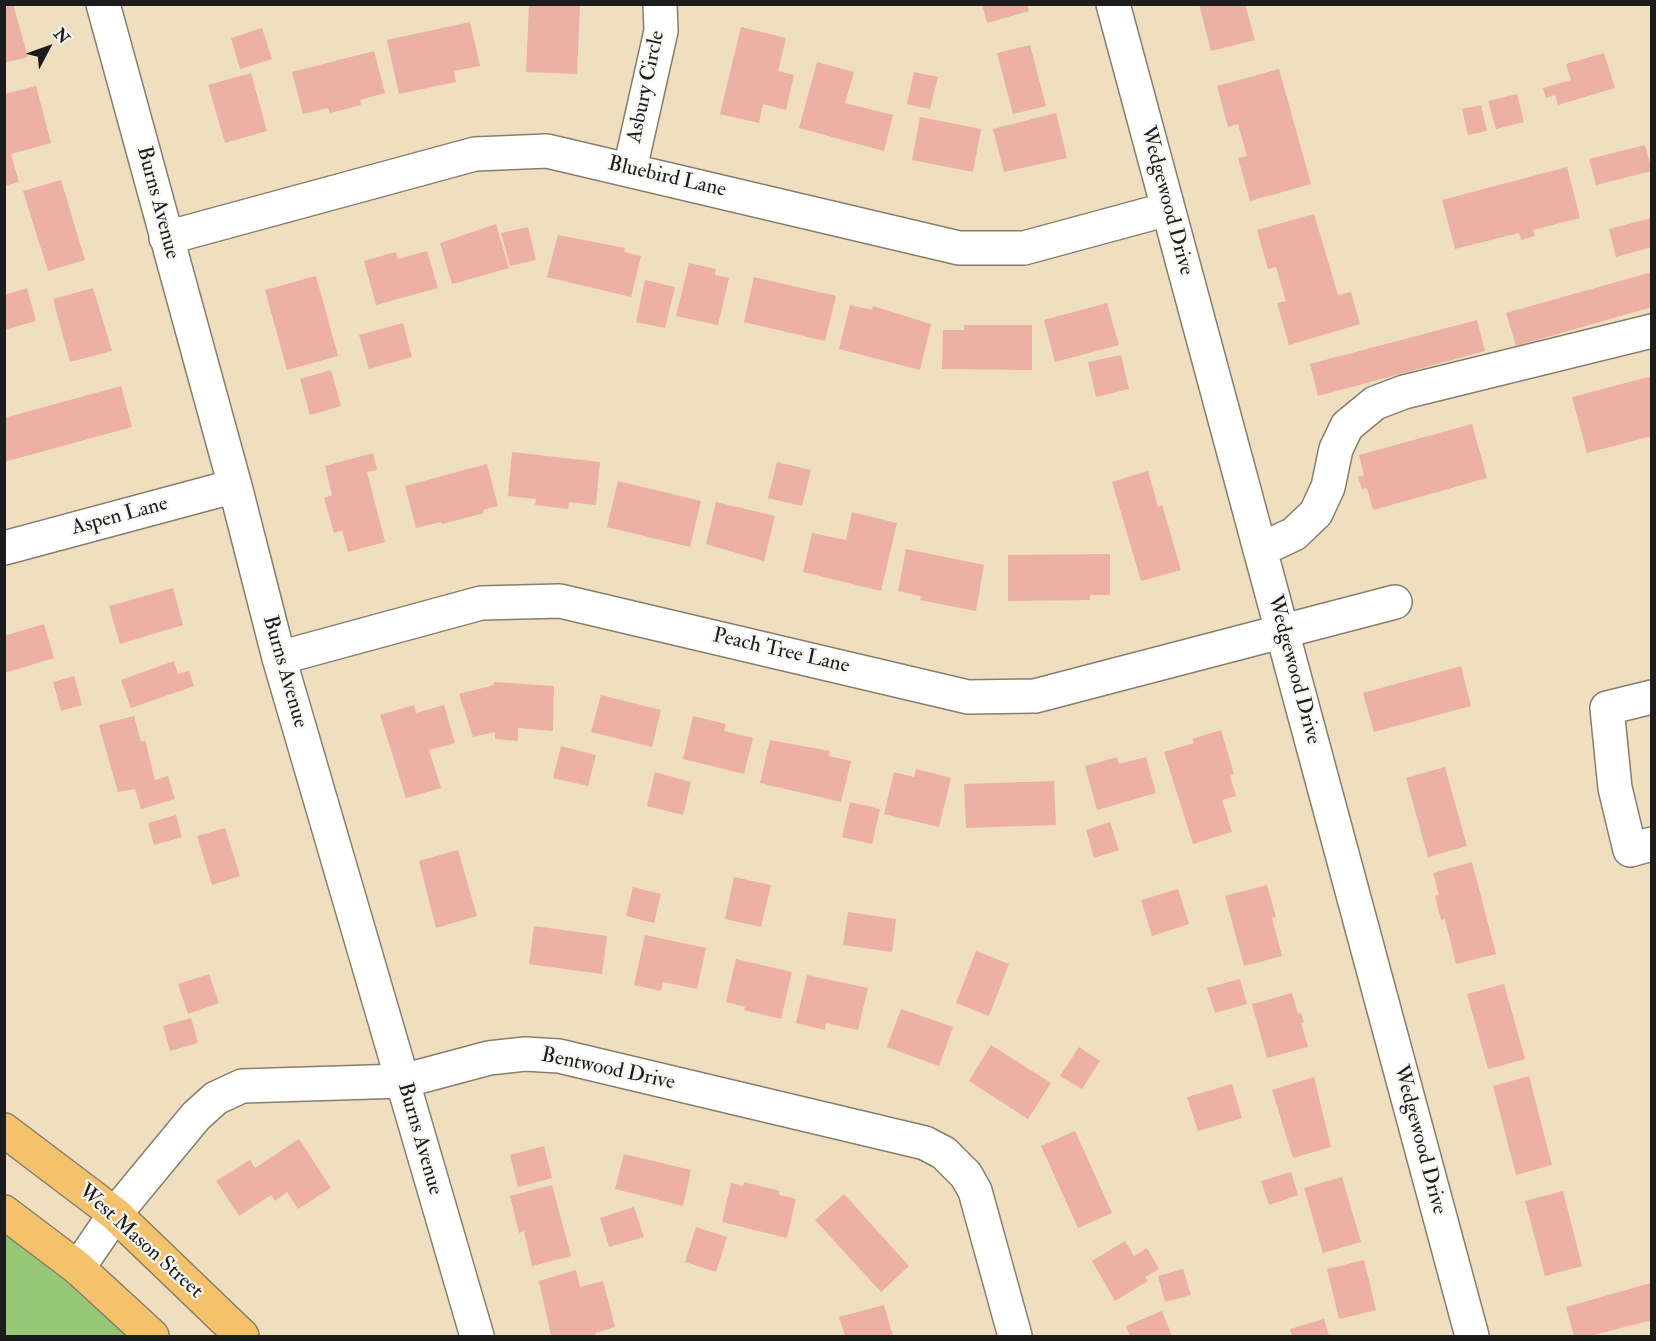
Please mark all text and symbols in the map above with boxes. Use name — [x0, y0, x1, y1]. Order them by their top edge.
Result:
north arrow — [18, 18, 78, 78]
text: N — [49, 24, 74, 48]
street label: Asbury Circle — [623, 29, 671, 145]
street label: Wedgewood Drive — [1134, 124, 1198, 278]
street label: Burns Avenue — [130, 144, 184, 262]
street label: Bluebird Lane — [606, 152, 728, 204]
street label: Aspen Lane — [69, 492, 171, 542]
street label: Wedgewood Drive — [1261, 593, 1325, 747]
street label: Burns Avenue — [256, 613, 312, 731]
street label: Peach Tree Lane — [710, 624, 852, 680]
street label: Bentwood Drive — [539, 1044, 677, 1096]
street label: Wedgewood Drive — [1387, 1063, 1451, 1217]
street label: Burns Avenue — [391, 1080, 447, 1198]
street label: West Mason Street — [73, 1180, 207, 1304]

